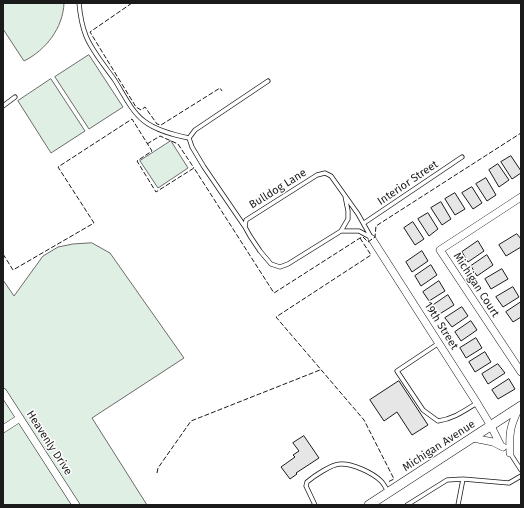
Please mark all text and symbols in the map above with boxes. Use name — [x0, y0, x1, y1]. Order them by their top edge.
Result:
street label: Interior Street — [375, 158, 441, 208]
street label: Bulldog Lane — [247, 166, 309, 212]
street label: Michigan Court — [450, 250, 502, 320]
street label: 19th Street — [421, 300, 461, 352]
street label: Heavenly Drive — [23, 408, 75, 478]
street label: Michigan Avenue — [400, 418, 478, 474]

